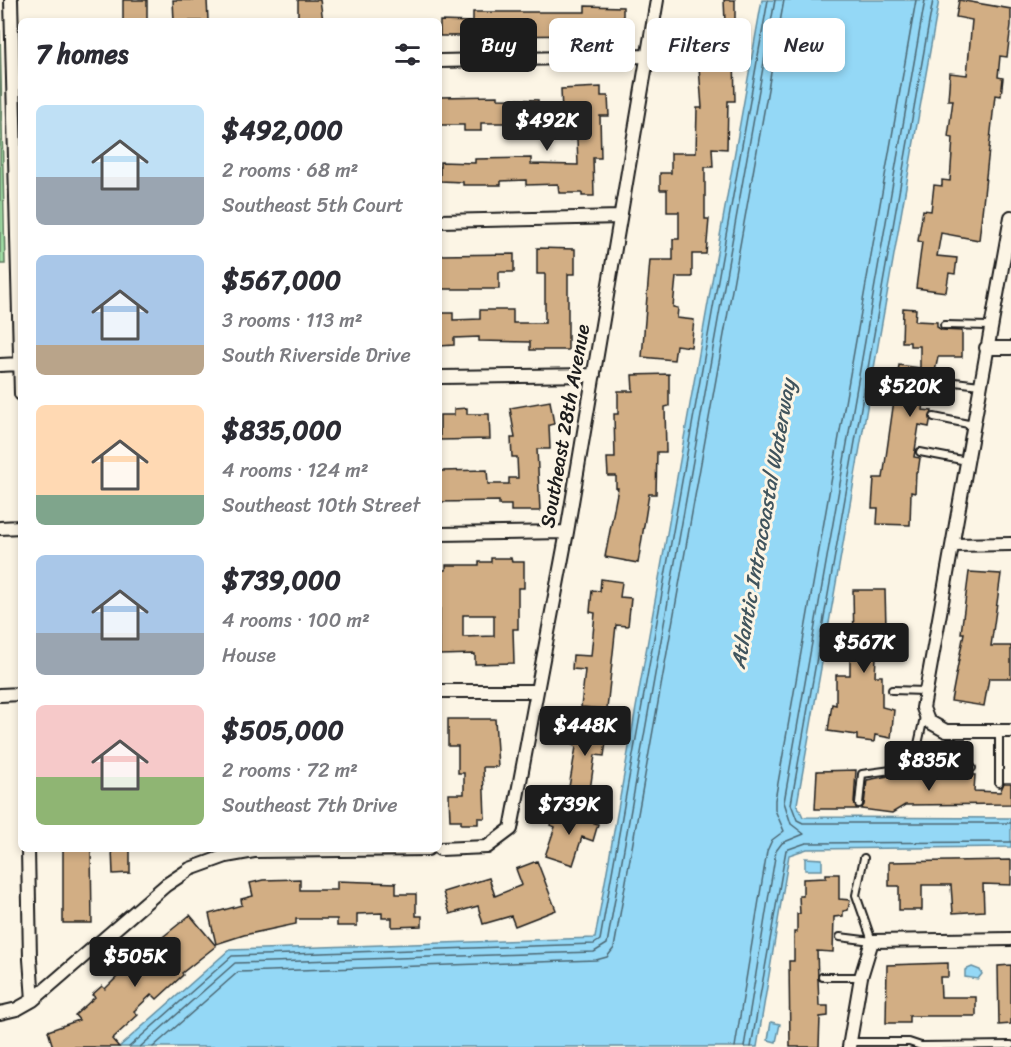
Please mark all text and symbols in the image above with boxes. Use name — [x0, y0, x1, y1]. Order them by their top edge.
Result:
chip: Buy — [460, 18, 537, 72]
chip: Rent — [549, 18, 635, 72]
chip: Filters — [647, 18, 751, 72]
chip: New — [763, 18, 845, 72]
text: 7 homes — [36, 31, 128, 77]
icon: filters — [391, 38, 424, 71]
pin: $492K — [505, 101, 589, 152]
text: $492K — [516, 103, 578, 138]
text: $492,000 — [222, 107, 343, 153]
icon: home — [84, 129, 156, 201]
text: 2 rooms · 68 m² — [222, 153, 358, 188]
text: Southeast 5th Court — [222, 188, 403, 223]
text: $567,000 — [222, 257, 341, 303]
icon: home — [84, 279, 156, 351]
text: 3 rooms · 113 m² — [222, 303, 363, 338]
street label: Southeast 28th Avenue — [530, 321, 600, 531]
text: South Riverside Drive — [222, 338, 411, 373]
pin: $520K — [868, 367, 952, 418]
text: $520K — [879, 369, 941, 404]
water label: Atlantic Intracoastal Waterway — [719, 373, 808, 673]
text: $835,000 — [222, 407, 342, 453]
icon: home — [84, 429, 156, 501]
text: 4 rooms · 124 m² — [222, 453, 369, 488]
text: Southeast 10th Street — [222, 488, 420, 523]
text: $739,000 — [222, 557, 341, 603]
icon: home — [84, 579, 156, 651]
text: 4 rooms · 100 m² — [222, 603, 370, 638]
pin: $567K — [822, 623, 906, 674]
text: $567K — [834, 625, 894, 660]
text: House — [222, 638, 276, 673]
pin: $448K — [543, 706, 627, 757]
text: $505,000 — [222, 707, 344, 753]
text: $448K — [554, 708, 616, 743]
icon: home — [84, 729, 156, 801]
pin: $835K — [887, 741, 971, 792]
text: $835K — [899, 743, 959, 778]
text: 2 rooms · 72 m² — [222, 753, 358, 788]
pin: $739K — [527, 785, 611, 836]
text: $739K — [539, 787, 599, 822]
text: Southeast 7th Drive — [222, 788, 398, 823]
pin: $505K — [93, 937, 177, 988]
text: $505K — [104, 939, 166, 974]

